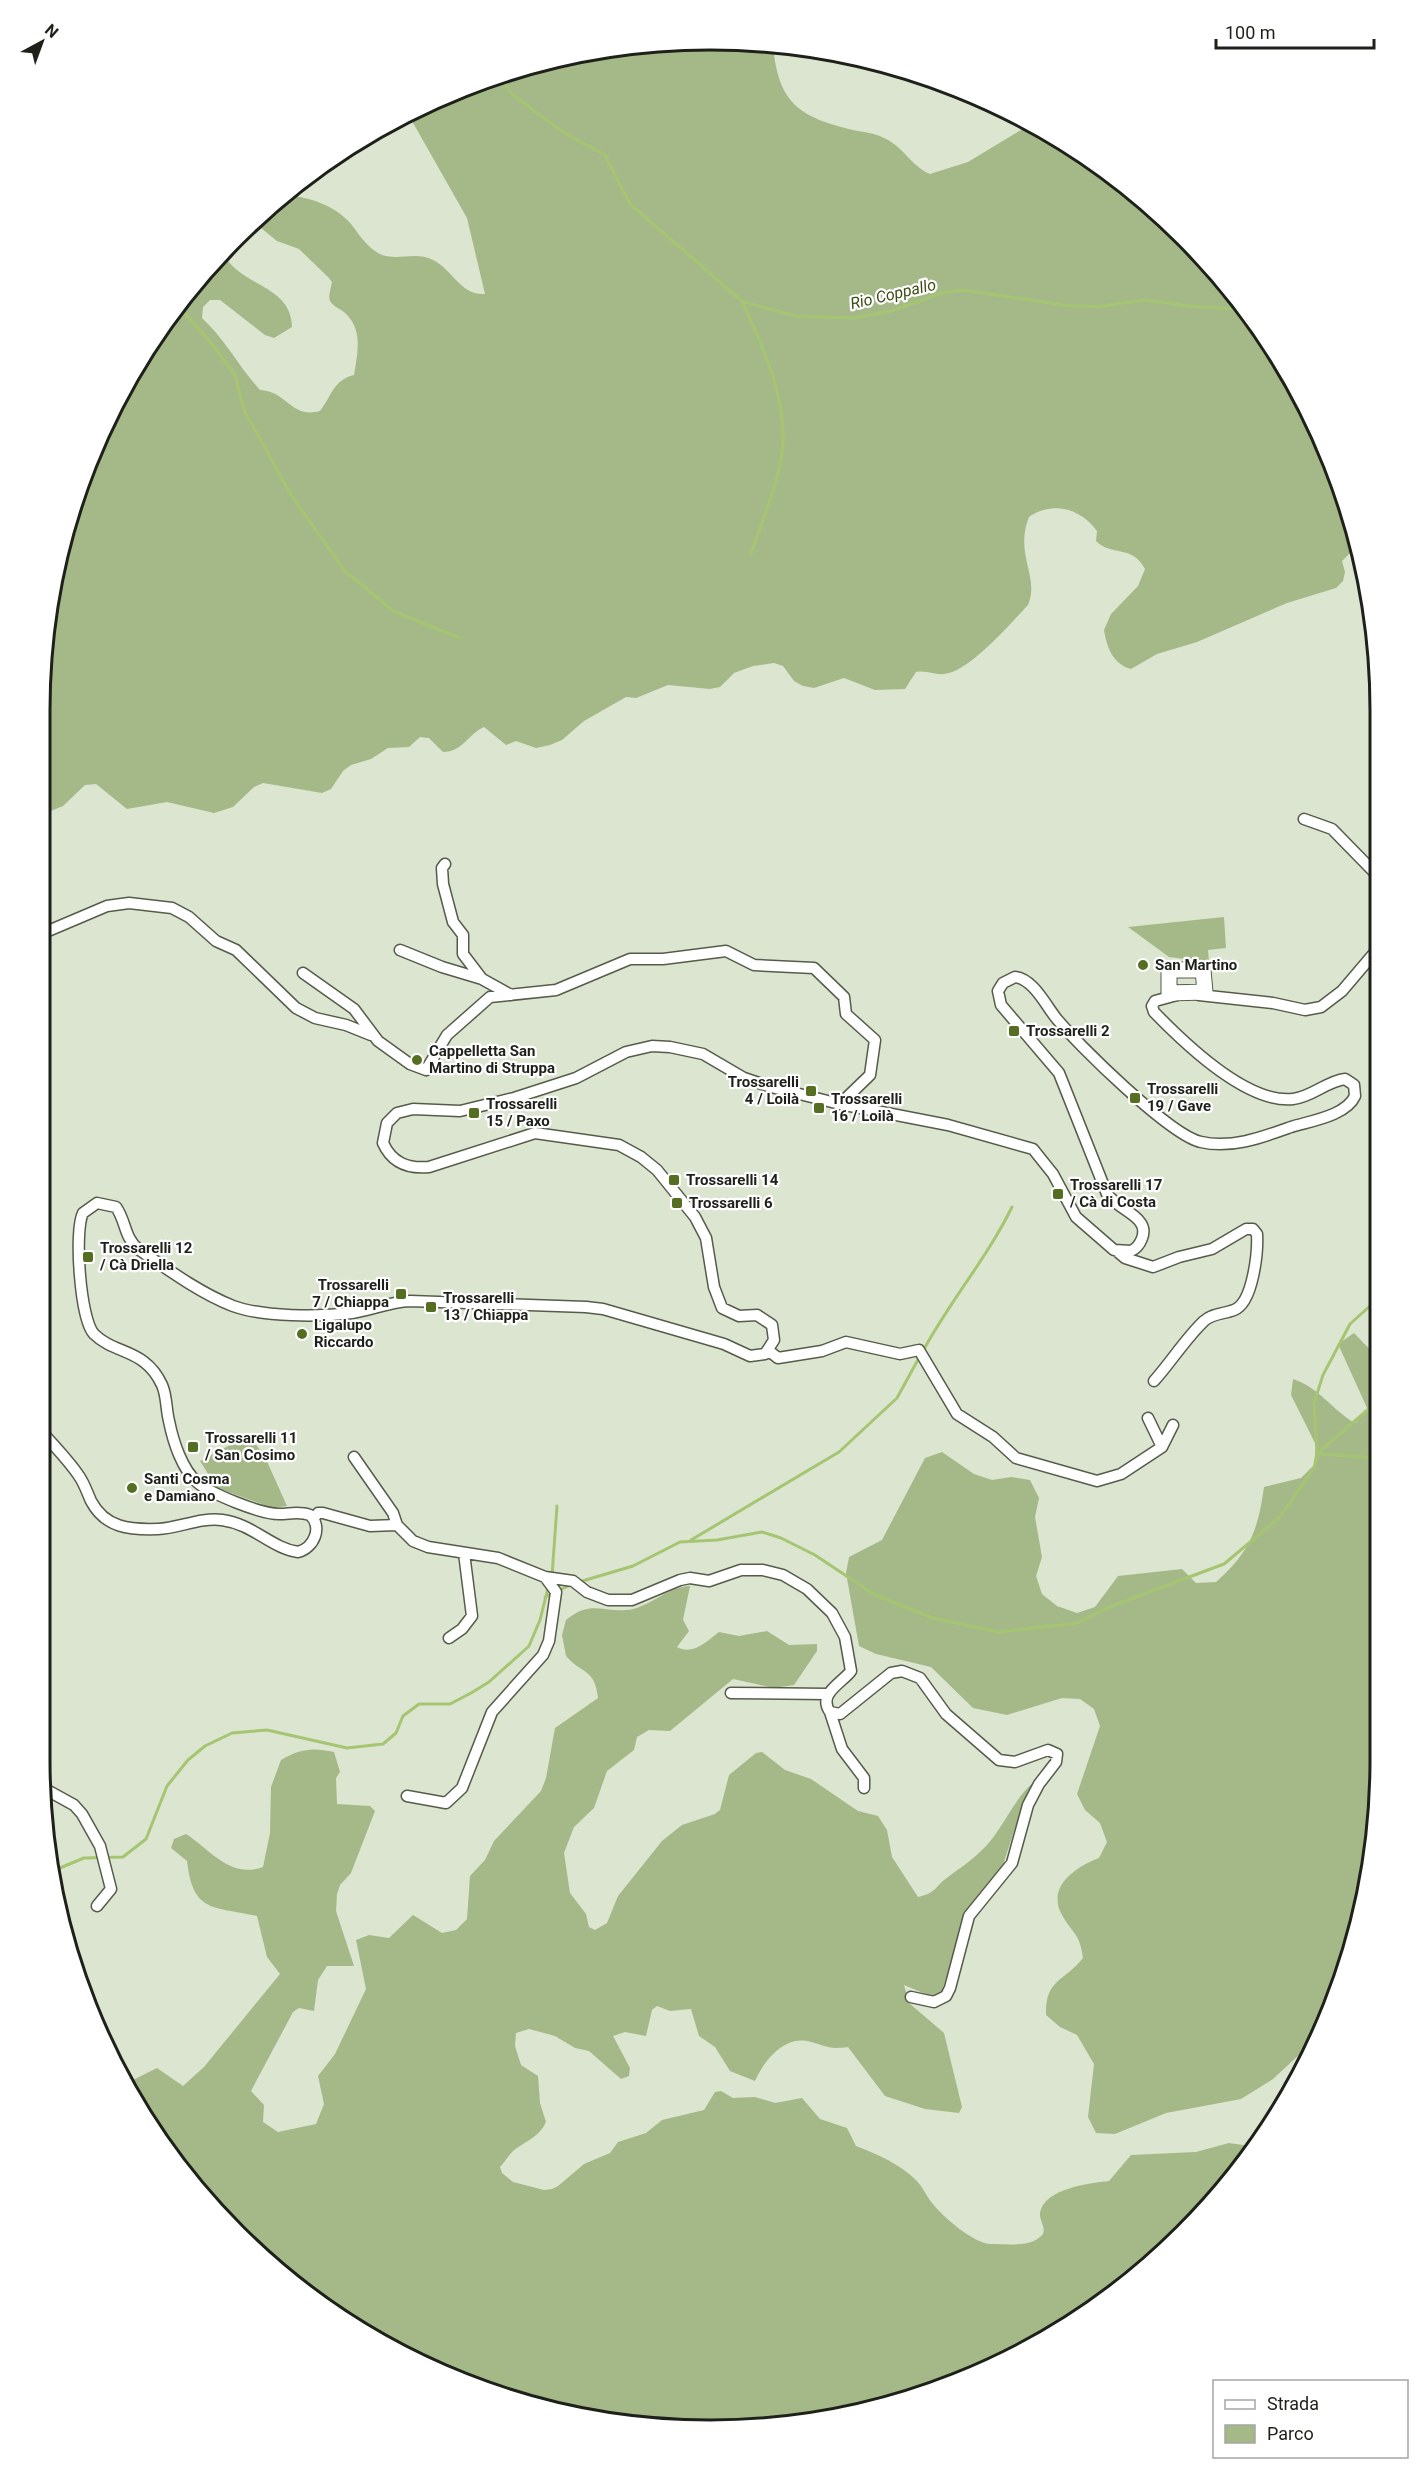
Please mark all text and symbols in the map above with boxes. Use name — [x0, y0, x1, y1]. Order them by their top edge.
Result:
north arrow — [12, 12, 72, 72]
scale bar — [1216, 12, 1374, 50]
text: N — [41, 20, 62, 42]
text: 100 m — [1225, 22, 1276, 43]
water label: Rio Coppallo — [848, 275, 938, 313]
place label: San Martino — [1155, 956, 1237, 974]
marker: San Martino — [1136, 958, 1150, 972]
place label: Trossarelli 2 — [1026, 1022, 1110, 1040]
marker: Trossarelli 2 — [1007, 1024, 1021, 1038]
place label: Cappelletta San Martino di Struppa — [429, 1042, 555, 1077]
marker: Cappelletta San Martino di Struppa — [410, 1053, 424, 1067]
place label: Trossarelli 4 / Loilà — [728, 1073, 799, 1108]
place label: Trossarelli 19 / Gave — [1147, 1080, 1218, 1115]
marker: Trossarelli 4 / Loilà — [804, 1084, 818, 1098]
place label: Trossarelli 16 / Loilà — [831, 1090, 902, 1125]
marker: Trossarelli 19 / Gave — [1128, 1091, 1142, 1105]
place label: Trossarelli 15 / Paxo — [486, 1095, 557, 1130]
marker: Trossarelli 16 / Loilà — [812, 1101, 826, 1115]
marker: Trossarelli 15 / Paxo — [467, 1106, 481, 1120]
place label: Trossarelli 14 — [686, 1171, 779, 1189]
marker: Trossarelli 14 — [667, 1173, 681, 1187]
place label: Trossarelli 17 / Cà di Costa — [1069, 1176, 1162, 1211]
marker: Trossarelli 17 / Cà di Costa — [1051, 1187, 1065, 1201]
place label: Trossarelli 6 — [689, 1194, 773, 1212]
marker: Trossarelli 6 — [670, 1196, 684, 1210]
place label: Trossarelli 12 / Cà Driella — [99, 1239, 193, 1274]
marker: Trossarelli 12 / Cà Driella — [81, 1250, 95, 1264]
place label: Trossarelli 7 / Chiappa — [312, 1276, 389, 1311]
marker: Trossarelli 7 / Chiappa — [394, 1287, 408, 1301]
place label: Trossarelli 13 / Chiappa — [443, 1289, 528, 1324]
marker: Trossarelli 13 / Chiappa — [424, 1300, 438, 1314]
place label: Ligalupo Riccardo — [314, 1316, 374, 1351]
marker: Ligalupo Riccardo — [295, 1327, 309, 1341]
place label: Trossarelli 11 / San Cosimo — [204, 1429, 297, 1464]
marker: Trossarelli 11 / San Cosimo — [186, 1440, 200, 1454]
place label: Santi Cosma e Damiano — [144, 1470, 229, 1505]
marker: Santi Cosma e Damiano — [125, 1481, 139, 1495]
legend — [1213, 2380, 1408, 2458]
text: Strada — [1267, 2393, 1319, 2414]
text: Parco — [1267, 2423, 1314, 2444]

